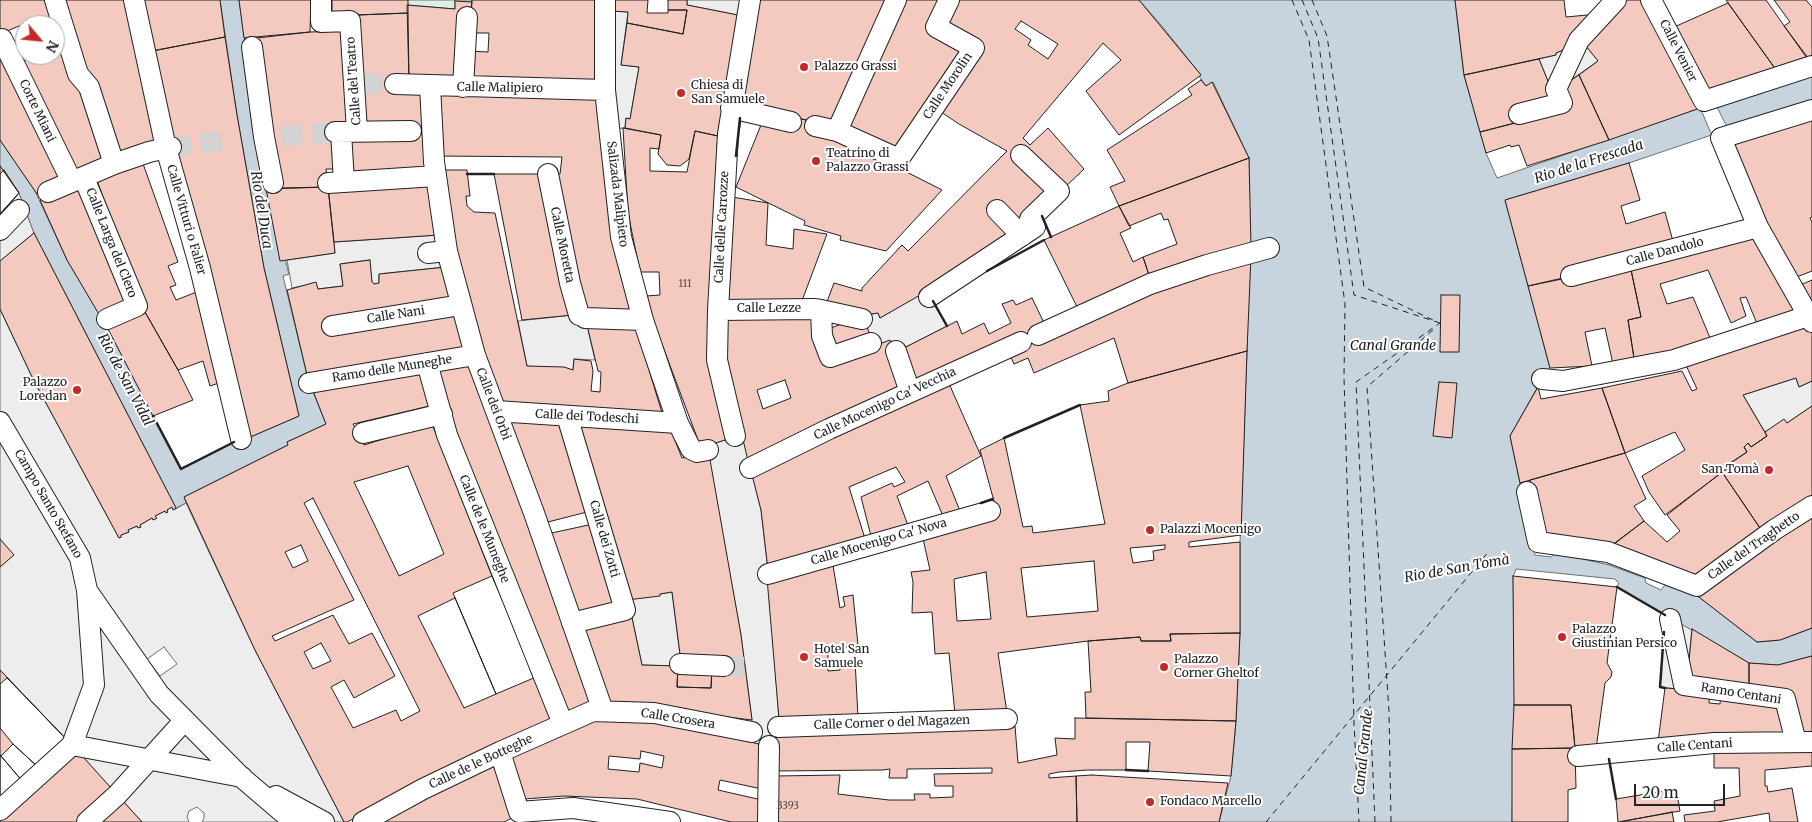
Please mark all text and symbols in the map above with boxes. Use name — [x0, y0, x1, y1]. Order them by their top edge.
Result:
north arrow — [15, 15, 65, 65]
street label: Calle Venier — [1656, 17, 1700, 85]
street label: Calle del Teatro — [344, 36, 364, 126]
text: N — [42, 37, 63, 56]
street label: Calle Morolin — [920, 50, 976, 122]
place label: Palazzo Grassi — [814, 60, 897, 74]
marker: Palazzo Grassi — [798, 61, 810, 73]
street label: Corte Miani — [16, 77, 58, 145]
place label: Chiesa di San Samuele — [691, 79, 765, 107]
street label: Calle Malipiero — [457, 80, 543, 96]
marker: Chiesa di San Samuele — [675, 87, 687, 99]
water label: Rio de la Frescada — [1532, 136, 1646, 188]
street label: Salizada Malipiero — [603, 140, 631, 248]
place label: Teatrino di Palazzo Grassi — [826, 147, 909, 175]
marker: Teatrino di Palazzo Grassi — [810, 155, 822, 167]
street label: Calle Vitturi o Falier — [163, 163, 209, 277]
water label: Rio del Duca — [247, 170, 275, 250]
street label: Calle delle Carrozze — [712, 171, 732, 283]
street label: Calle Larga del Clero — [82, 186, 140, 300]
street label: Calle Moretta — [547, 206, 577, 284]
street label: Calle Dandolo — [1625, 235, 1705, 269]
house number: 111 — [679, 278, 691, 290]
street label: Calle Lezze — [737, 302, 801, 316]
street label: Calle Nani — [366, 303, 426, 327]
water label: Rio de San Vidal — [94, 331, 156, 429]
water label: Canal Grande — [1350, 338, 1436, 354]
street label: Ramo delle Muneghe — [331, 352, 453, 386]
street label: Calle Mocenigo Ca' Vecchia — [812, 365, 958, 443]
street label: Calle dei Orbi — [473, 366, 513, 442]
place label: Palazzo Loredan — [19, 376, 67, 404]
marker: Palazzo Loredan — [71, 384, 83, 396]
street label: Calle dei Todeschi — [535, 407, 639, 427]
street label: Campo Santo Stefano — [11, 447, 85, 561]
place label: San Tomà — [1701, 463, 1759, 477]
marker: San Tomà — [1763, 464, 1775, 476]
street label: Calle de le Muneghe — [456, 473, 512, 585]
street label: Calle dei Zotti — [586, 499, 622, 579]
street label: Calle del Traghetto — [1705, 509, 1803, 583]
street label: Calle Mocenigo Ca' Nova — [809, 516, 949, 568]
place label: Palazzi Mocenigo — [1160, 523, 1261, 537]
marker: Palazzi Mocenigo — [1144, 524, 1156, 536]
water label: Rio de San Tomà — [1403, 551, 1511, 587]
place label: Palazzo Giustinian Persico — [1572, 623, 1677, 651]
marker: Palazzo Giustinian Persico — [1556, 631, 1568, 643]
place label: Hotel San Samuele — [814, 643, 869, 671]
marker: Hotel San Samuele — [798, 651, 810, 663]
place label: Palazzo Corner Gheltof — [1174, 653, 1259, 681]
marker: Palazzo Corner Gheltof — [1158, 661, 1170, 673]
street label: Ramo Centani — [1700, 681, 1782, 707]
street label: Calle Crosera — [640, 706, 716, 732]
water label: Canal Grande — [1351, 708, 1377, 796]
street label: Calle Corner o del Magazen — [814, 713, 970, 733]
street label: Calle de le Botteghe — [427, 732, 535, 792]
street label: Calle Centani — [1657, 736, 1733, 756]
scale bar — [1637, 774, 1728, 806]
text: 20 m — [1642, 783, 1679, 802]
place label: Fondaco Marcello — [1160, 795, 1261, 809]
marker: Fondaco Marcello — [1144, 796, 1156, 808]
house number: 3393 — [777, 800, 799, 812]

